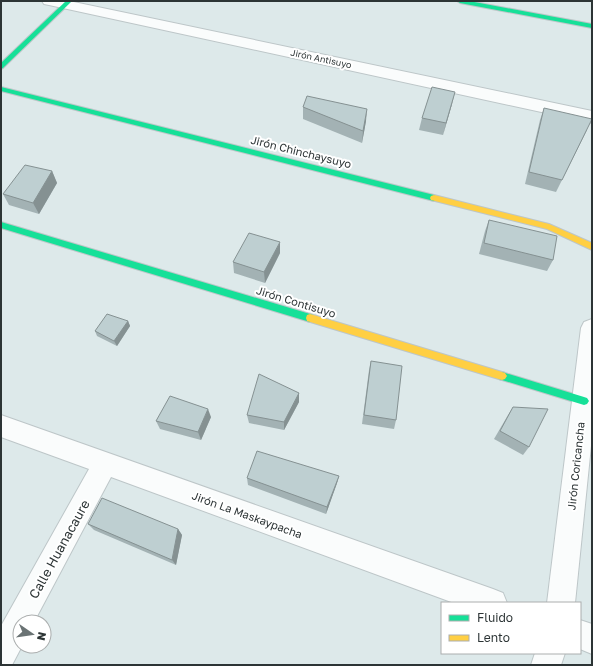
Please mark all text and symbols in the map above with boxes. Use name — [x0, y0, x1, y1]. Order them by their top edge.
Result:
street label: Jirón Antisuyo — [290, 47, 353, 70]
street label: Jirón Chinchaysuyo — [249, 133, 353, 170]
street label: Jirón Contisuyo — [255, 283, 338, 320]
street label: Jirón Coricancha — [564, 421, 587, 511]
street label: Jirón La Maskaypacha — [190, 489, 304, 541]
street label: Calle Huanacaure — [25, 497, 93, 601]
legend — [441, 602, 581, 654]
text: Fluido — [477, 610, 513, 625]
north arrow — [12, 614, 52, 654]
text: Lento — [477, 630, 510, 645]
text: N — [35, 631, 50, 642]

